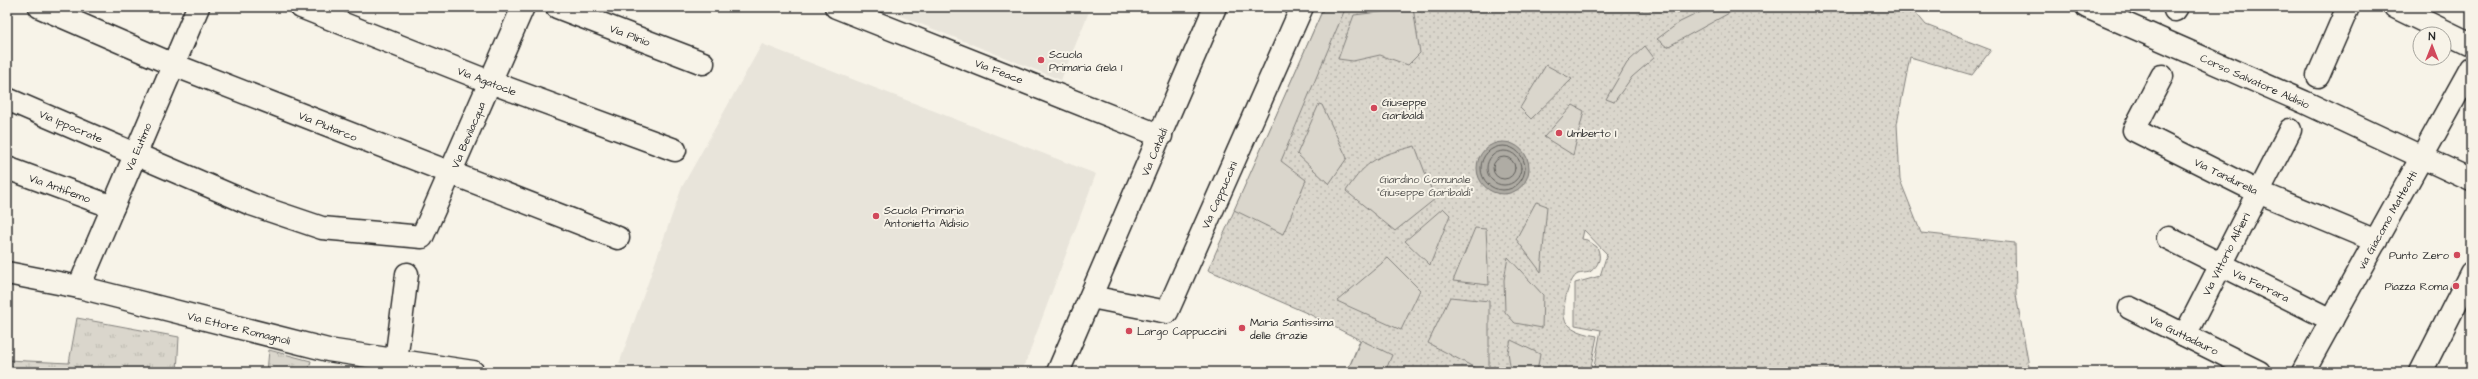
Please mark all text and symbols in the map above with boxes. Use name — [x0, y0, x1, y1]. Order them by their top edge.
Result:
street label: Via Plinio — [607, 21, 653, 50]
north arrow — [2412, 26, 2452, 66]
text: N — [2429, 29, 2436, 44]
place label: Scuola Primaria Gela 1 — [1049, 47, 1123, 75]
street label: Corso Salvatore Aldisio — [2198, 51, 2313, 113]
street label: Via Feace — [972, 55, 1025, 88]
marker: Scuola Primaria Gela 1 — [1036, 55, 1046, 65]
street label: Via Agatocle — [455, 63, 519, 101]
place label: Giuseppe Garibaldi — [1382, 95, 1427, 123]
street label: Via Bevilacqua — [448, 99, 489, 171]
marker: Giuseppe Garibaldi — [1369, 103, 1379, 113]
street label: Via Ippocrate — [37, 106, 105, 147]
street label: Via Plutarco — [296, 108, 360, 145]
street label: Via Eutimo — [121, 120, 156, 174]
street label: Via Cataldi — [1138, 125, 1171, 179]
place label: Umberto I — [1567, 126, 1617, 141]
marker: Umberto I — [1554, 128, 1564, 138]
street label: Via Tandurella — [2192, 155, 2260, 198]
street label: Via Cappuccini — [1198, 159, 1241, 231]
street label: via Giacomo Matteotti — [2354, 168, 2421, 272]
street label: Via Antifemo — [27, 170, 93, 207]
park label: Giardino Comunale "Giuseppe Garibaldi" — [1377, 172, 1473, 200]
place label: Scuola Primaria Antonietta Aldisio — [884, 203, 969, 231]
street label: Via Vittorio Alfieri — [2199, 210, 2254, 298]
marker: Scuola Primaria Antonietta Aldisio — [871, 211, 881, 221]
place label: Punto Zero — [2389, 248, 2450, 263]
marker: Punto Zero — [2452, 250, 2462, 260]
street label: Via Ferrara — [2230, 265, 2292, 306]
place label: Piazza Roma — [2385, 279, 2448, 294]
marker: Piazza Roma — [2451, 281, 2461, 291]
street label: Via Ettore Romagnoli — [186, 308, 292, 350]
street label: Via Guttadauro — [2147, 312, 2222, 359]
place label: Maria Santissima delle Grazie — [1250, 315, 1334, 343]
marker: Maria Santissima delle Grazie — [1237, 323, 1247, 333]
place label: Largo Cappuccini — [1137, 324, 1227, 340]
marker: Largo Cappuccini — [1124, 326, 1134, 336]

